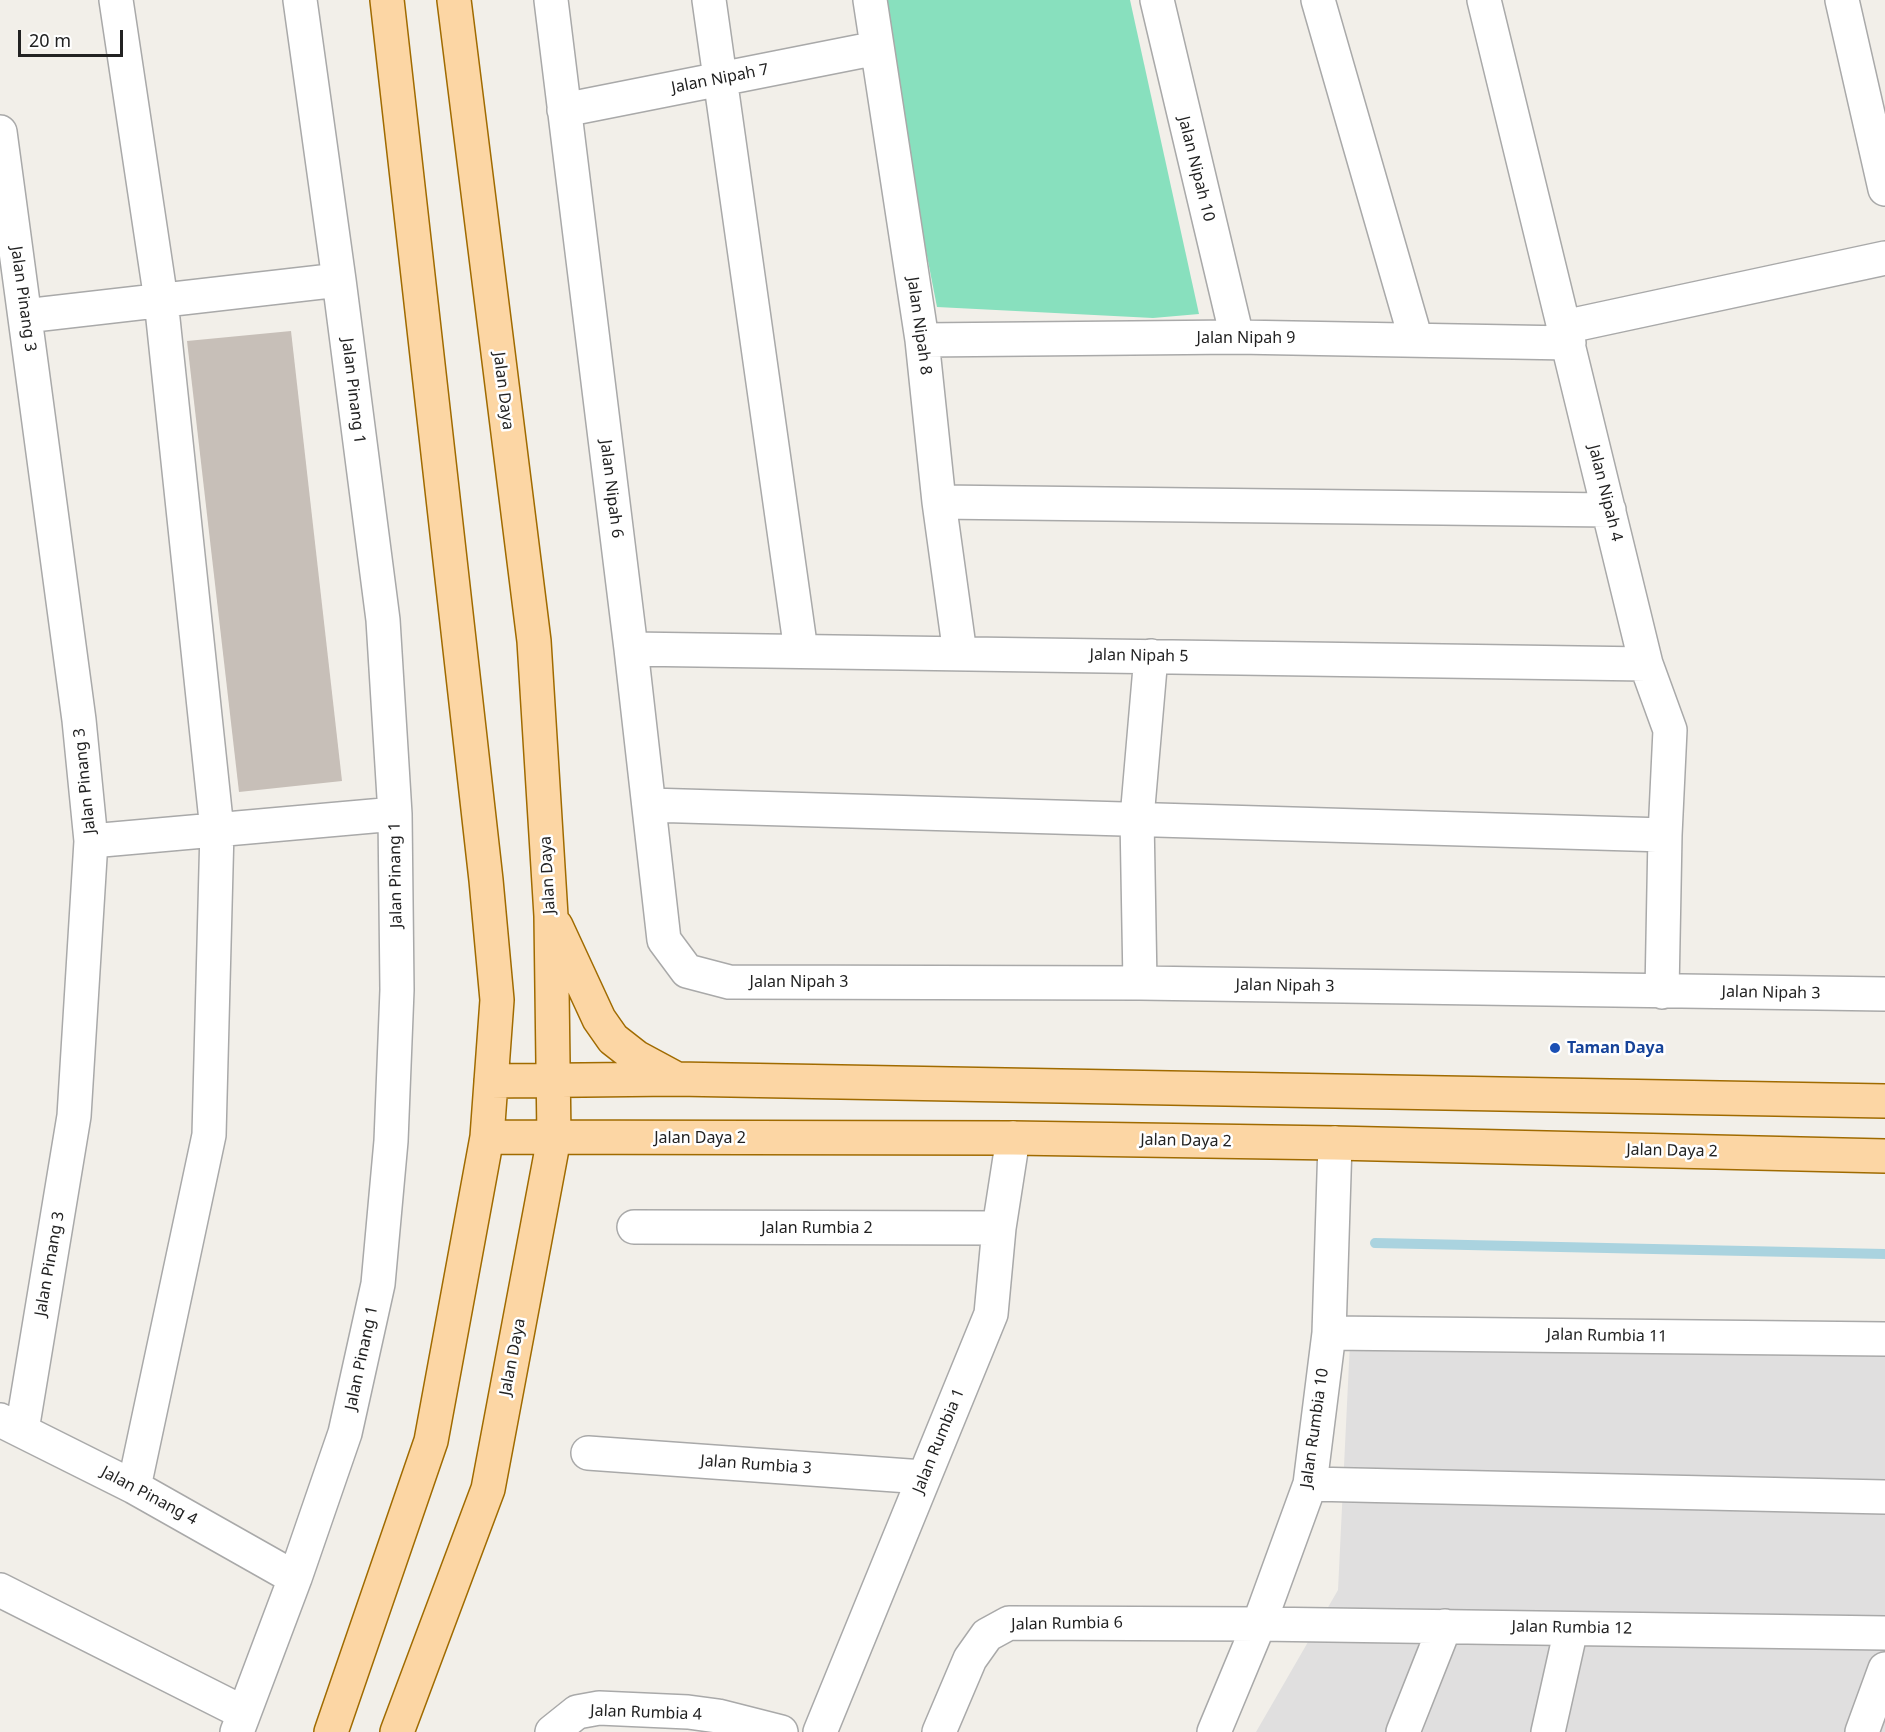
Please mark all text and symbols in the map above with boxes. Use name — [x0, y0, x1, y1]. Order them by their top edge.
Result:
scale bar — [21, 18, 126, 56]
text: 20 m — [29, 28, 71, 52]
street label: Jalan Nipah 7 — [670, 60, 770, 98]
street label: Jalan Nipah 10 — [1174, 114, 1218, 224]
street label: Jalan Pinang 3 — [6, 245, 40, 353]
street label: Jalan Nipah 8 — [903, 276, 935, 376]
street label: Jalan Nipah 9 — [1197, 328, 1295, 348]
street label: Jalan Pinang 1 — [337, 337, 369, 445]
street label: Jalan Daya — [489, 351, 517, 431]
street label: Jalan Nipah 6 — [595, 439, 627, 539]
street label: Jalan Nipah 4 — [1584, 443, 1626, 543]
street label: Jalan Nipah 5 — [1089, 646, 1189, 666]
street label: Jalan Pinang 3 — [70, 727, 100, 835]
street label: Jalan Pinang 1 — [385, 822, 407, 928]
street label: Jalan Daya — [536, 835, 560, 915]
street label: Jalan Nipah 3 — [750, 972, 848, 992]
street label: Jalan Nipah 3 — [1235, 976, 1335, 996]
street label: Jalan Nipah 3 — [1721, 983, 1821, 1003]
place label: Taman Daya — [1567, 1038, 1664, 1058]
marker: Taman Daya — [1548, 1041, 1562, 1055]
street label: Jalan Daya 2 — [654, 1128, 746, 1148]
street label: Jalan Daya 2 — [1140, 1131, 1232, 1151]
street label: Jalan Daya 2 — [1626, 1141, 1718, 1161]
street label: Jalan Pinang 3 — [31, 1210, 69, 1318]
street label: Jalan Rumbia 2 — [761, 1218, 873, 1238]
street label: Jalan Pinang 1 — [342, 1304, 382, 1412]
street label: Jalan Daya — [496, 1317, 530, 1397]
street label: Jalan Rumbia 11 — [1546, 1325, 1668, 1347]
street label: Jalan Rumbia 10 — [1297, 1367, 1333, 1489]
street label: Jalan Rumbia 1 — [909, 1386, 969, 1496]
street label: Jalan Rumbia 3 — [700, 1452, 812, 1478]
street label: Jalan Pinang 4 — [98, 1463, 200, 1529]
street label: Jalan Rumbia 6 — [1011, 1613, 1123, 1635]
street label: Jalan Rumbia 12 — [1511, 1617, 1633, 1639]
street label: Jalan Rumbia 4 — [590, 1701, 702, 1725]

